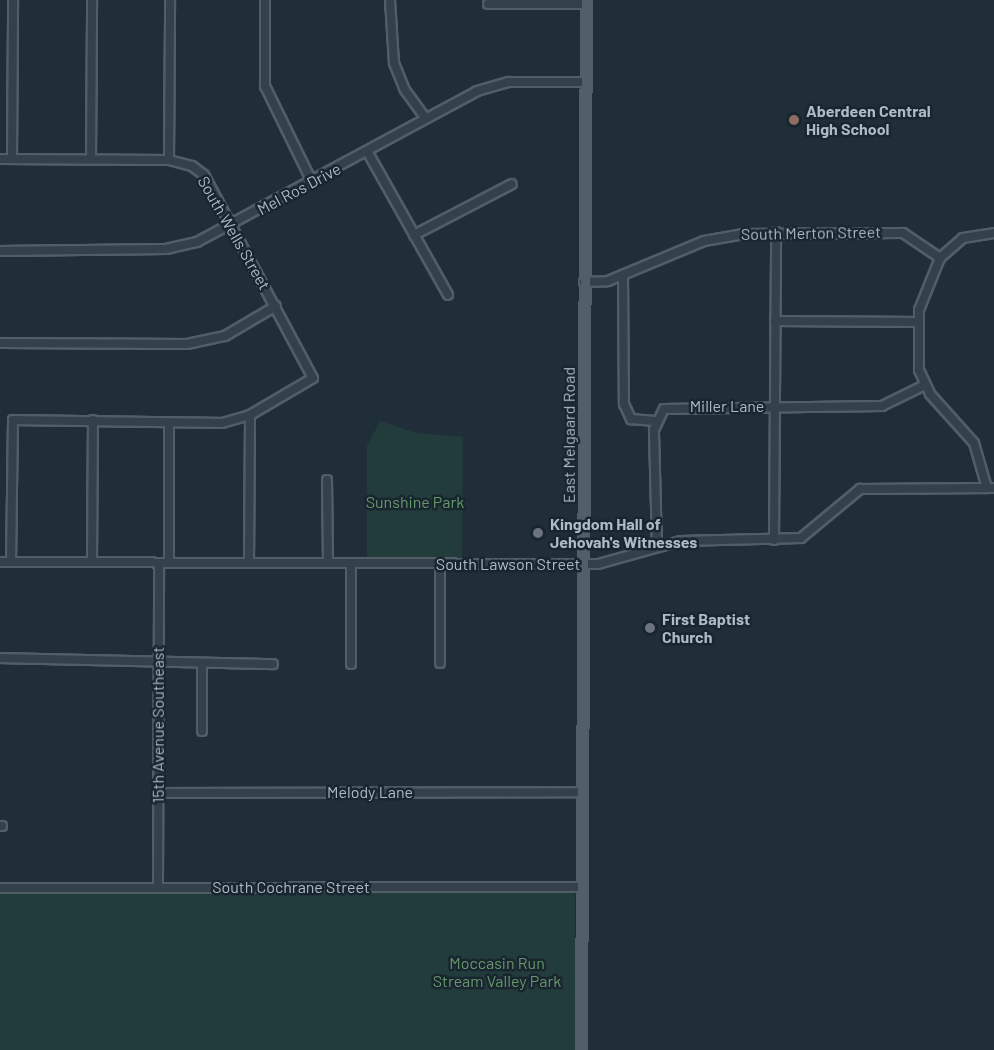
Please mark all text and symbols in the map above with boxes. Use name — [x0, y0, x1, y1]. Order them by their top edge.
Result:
place label: Aberdeen Central High School — [806, 101, 931, 139]
marker: Aberdeen Central High School — [787, 113, 801, 127]
street label: Mel Ros Drive — [254, 159, 344, 219]
street label: South Wells Street — [194, 173, 274, 293]
street label: South Merton Street — [741, 222, 881, 244]
street label: East Melgaard Road — [559, 367, 579, 503]
street label: Miller Lane — [690, 396, 764, 416]
park label: Sunshine Park — [366, 492, 464, 512]
place label: Kingdom Hall of Jehovah's Witnesses — [550, 514, 697, 552]
marker: Kingdom Hall of Jehovah's Witnesses — [531, 526, 545, 540]
street label: South Lawson Street — [436, 554, 580, 574]
place label: First Baptist Church — [662, 609, 750, 647]
marker: First Baptist Church — [643, 621, 657, 635]
street label: 15th Avenue Southeast — [148, 647, 168, 803]
street label: Melody Lane — [327, 782, 413, 802]
street label: South Cochrane Street — [212, 877, 370, 897]
park label: Moccasin Run Stream Valley Park — [433, 953, 561, 991]

